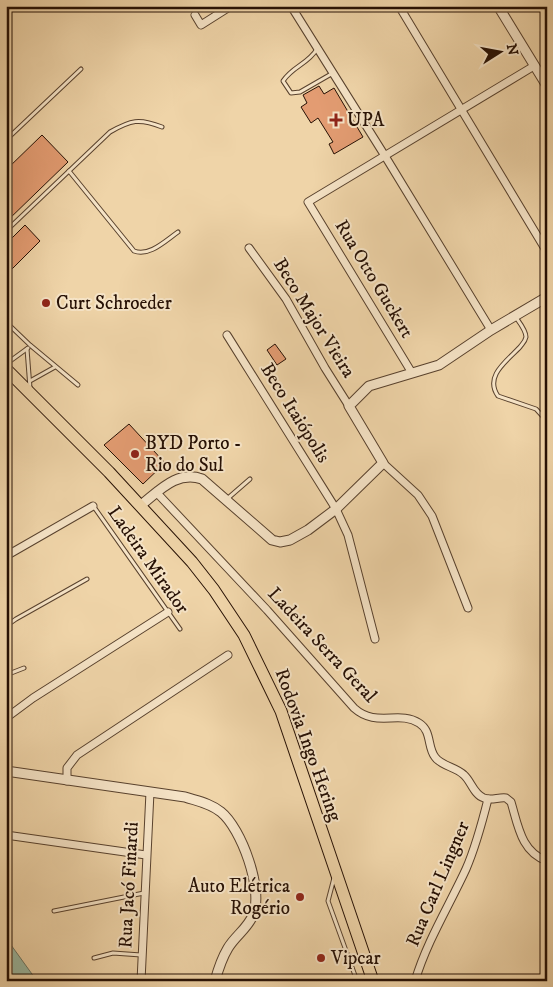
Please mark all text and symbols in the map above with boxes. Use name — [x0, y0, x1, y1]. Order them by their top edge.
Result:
north arrow — [476, 28, 526, 78]
text: N — [502, 42, 522, 58]
place label: UPA — [347, 109, 385, 132]
marker: UPA — [329, 113, 343, 127]
street label: Rua Otto Guckert — [330, 216, 418, 342]
street label: Beco Major Vieira — [268, 254, 360, 382]
place label: Curt Schroeder — [56, 292, 172, 315]
marker: Curt Schroeder — [40, 297, 52, 309]
street label: Beco Itaiópolis — [255, 359, 335, 467]
place label: BYD Porto - Rio do Sul — [145, 432, 241, 477]
marker: BYD Porto - Rio do Sul — [129, 448, 141, 460]
street label: Ladeira Mirador — [102, 502, 194, 618]
street label: Ladeira Serra Geral — [263, 583, 382, 708]
street label: Rodovia Ingo Hering — [270, 665, 347, 825]
street label: Rua Carl Lingner — [401, 818, 475, 950]
street label: Rua Jacó Finardi — [114, 821, 144, 949]
place label: Auto Elétrica Rogério — [188, 875, 290, 920]
marker: Auto Elétrica Rogério — [294, 891, 306, 903]
place label: Vipcar — [330, 947, 381, 970]
marker: Vipcar — [315, 952, 327, 964]

